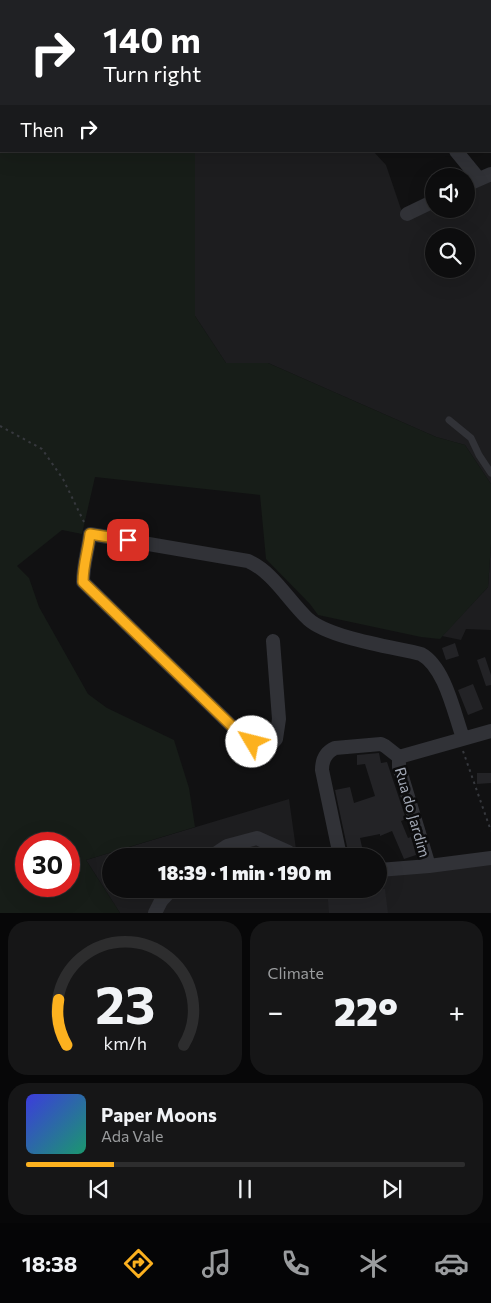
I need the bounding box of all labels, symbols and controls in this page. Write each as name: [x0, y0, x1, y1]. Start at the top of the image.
text: 140 m: [103, 17, 201, 60]
icon: right: [20, 20, 85, 85]
text: Turn right: [103, 60, 201, 87]
icon: right: [74, 115, 102, 143]
text: Then: [20, 118, 64, 141]
map controls: [425, 168, 475, 278]
button: sound: [425, 168, 475, 218]
button: search: [425, 228, 475, 278]
pin: [107, 519, 149, 561]
icon: arrive: [114, 526, 142, 554]
position arrow: [225, 715, 277, 767]
street label: Rua do Jardim: [392, 765, 434, 859]
speed limit sign: 30: [15, 832, 80, 897]
text: 18:39 · 1 min · 190 m: [158, 861, 331, 884]
text: Climate: [268, 963, 324, 982]
text: 23: [95, 971, 155, 1035]
text: 22°: [334, 987, 398, 1034]
text: −: [268, 994, 283, 1028]
text: +: [449, 994, 465, 1028]
text: km/h: [103, 1032, 146, 1054]
text: Paper Moons: [101, 1103, 217, 1126]
text: Ada Vale: [101, 1126, 163, 1145]
icon: previous: [85, 1175, 113, 1203]
icon: pause: [231, 1175, 259, 1203]
icon: next: [378, 1175, 406, 1203]
icon: directions: [121, 1246, 156, 1281]
icon: music: [199, 1246, 234, 1281]
icon: phone: [278, 1246, 313, 1281]
icon: climate: [356, 1246, 391, 1281]
icon: car: [434, 1246, 469, 1281]
text: 18:38: [22, 1250, 77, 1277]

